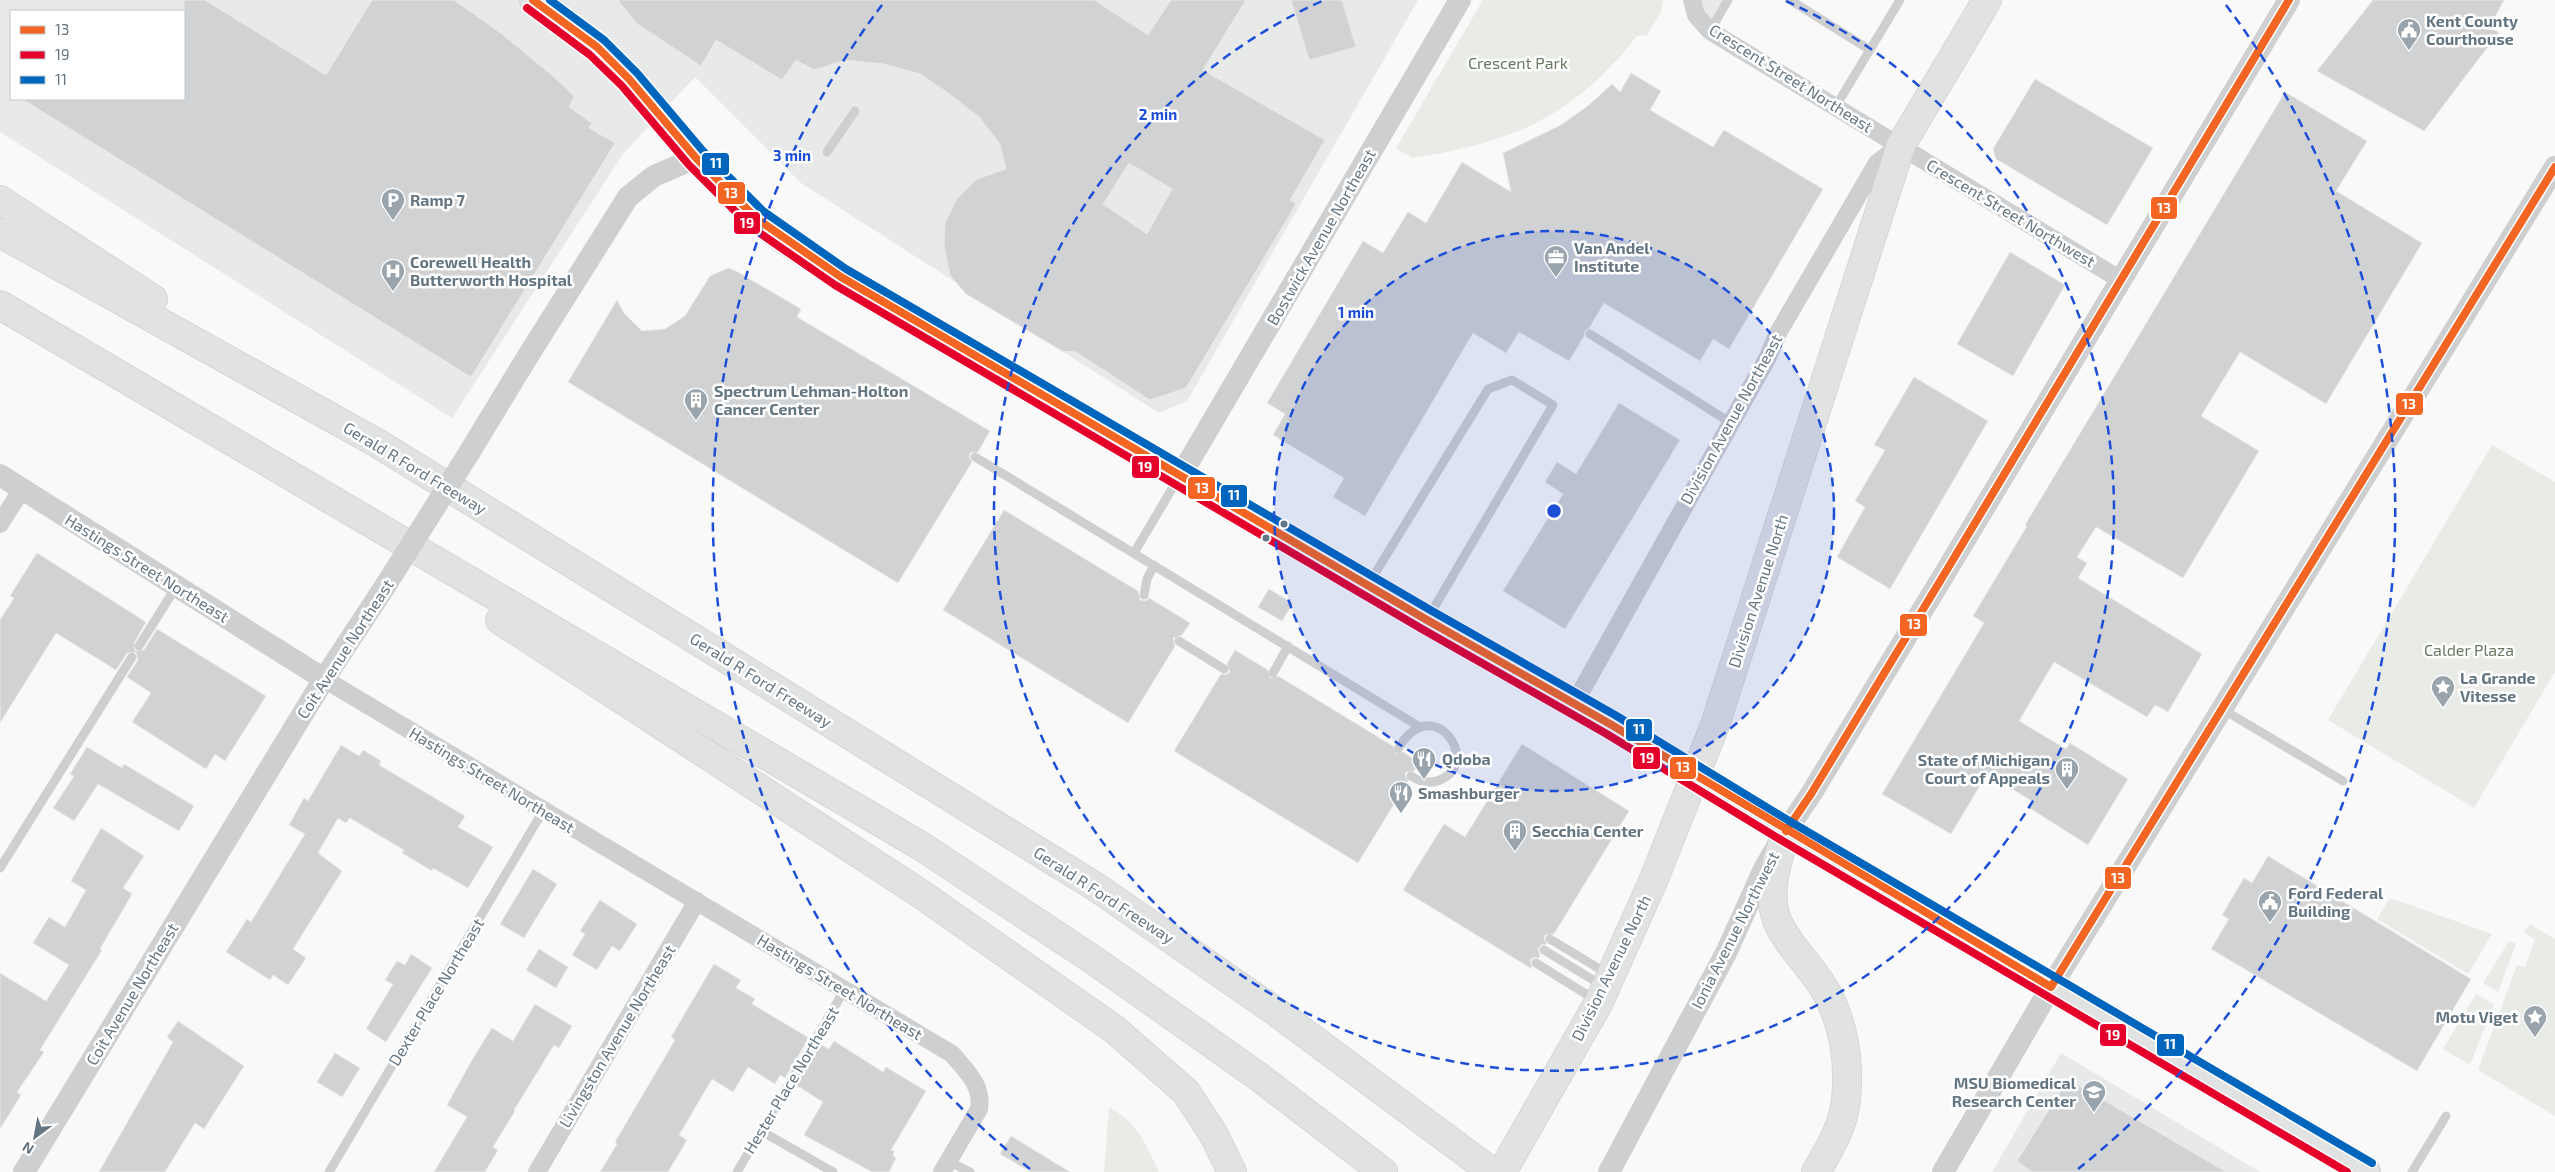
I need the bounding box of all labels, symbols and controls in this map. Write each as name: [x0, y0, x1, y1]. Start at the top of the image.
legend: [10, 10, 185, 100]
place label: Kent County Courthouse: [2426, 11, 2518, 48]
public building icon: Kent County Courthouse: [2396, 17, 2422, 51]
street label: Crescent Street Northeast: [1706, 19, 1876, 136]
text: 13: [55, 20, 69, 38]
text: 19: [55, 45, 70, 63]
park label: Crescent Park: [1468, 53, 1568, 72]
text: 11: [55, 70, 67, 88]
text: 2 min: [1139, 105, 1177, 123]
street label: Bostwick Avenue Northeast: [1262, 145, 1379, 328]
text: 3 min: [773, 146, 811, 164]
line badge: 11: [701, 152, 730, 176]
text: 11: [710, 154, 722, 171]
street label: Crescent Street Northwest: [1923, 155, 2099, 271]
line badge: 13: [717, 181, 746, 205]
text: 13: [724, 184, 738, 201]
parking icon: Ramp 7: [380, 187, 406, 221]
place label: Ramp 7: [410, 190, 466, 209]
line badge: 13: [2150, 196, 2178, 220]
text: 13: [2157, 199, 2171, 216]
line badge: 19: [733, 211, 761, 235]
text: 19: [740, 214, 754, 231]
place label: Van Andel Institute: [1574, 238, 1650, 275]
office icon: Van Andel Institute: [1543, 244, 1569, 278]
place label: Corewell Health Butterworth Hospital: [410, 252, 573, 289]
hospital icon: Corewell Health Butterworth Hospital: [380, 258, 406, 292]
text: 1 min: [1338, 303, 1374, 321]
street label: Division Avenue Northeast: [1676, 330, 1785, 507]
place label: Spectrum Lehman-Holton Cancer Center: [714, 381, 908, 418]
building icon: Spectrum Lehman-Holton Cancer Center: [683, 387, 709, 421]
line badge: 13: [2395, 392, 2424, 416]
text: 13: [2402, 395, 2416, 412]
street label: Gerald R Ford Freeway: [340, 417, 491, 518]
line badge: 19: [1131, 455, 1160, 479]
text: 19: [1138, 458, 1152, 475]
line badge: 13: [1187, 476, 1216, 500]
text: 13: [1195, 479, 1209, 496]
line badge: 11: [1220, 484, 1248, 508]
text: 11: [1228, 486, 1240, 503]
centre of rings: [1545, 502, 1563, 520]
street label: Hastings Street Northeast: [62, 509, 233, 626]
street label: Division Avenue North: [1724, 512, 1791, 670]
unlabelled marker: [1279, 519, 1289, 529]
unlabelled marker: [1261, 533, 1271, 543]
street label: Coit Avenue Northeast: [292, 575, 397, 722]
line badge: 13: [1899, 613, 1928, 637]
text: 13: [1907, 615, 1921, 632]
street label: Gerald R Ford Freeway: [687, 628, 836, 731]
park label: Calder Plaza: [2424, 640, 2514, 659]
place label: La Grande Vitesse: [2460, 668, 2536, 705]
place icon: La Grande Vitesse: [2430, 674, 2456, 708]
line badge: 11: [1625, 718, 1653, 742]
text: 11: [1633, 720, 1645, 737]
street label: Hastings Street Northeast: [406, 723, 578, 836]
restaurant icon: Qdoba: [1411, 746, 1437, 780]
line badge: 19: [1632, 746, 1661, 770]
place label: Qdoba: [1442, 749, 1491, 769]
text: 19: [1640, 749, 1654, 766]
place label: State of Michigan Court of Appeals: [1918, 750, 2050, 787]
line badge: 13: [1669, 756, 1697, 780]
building icon: State of Michigan Court of Appeals: [2054, 756, 2080, 790]
text: 13: [1676, 758, 1690, 775]
restaurant icon: Smashburger: [1388, 780, 1414, 814]
place label: Smashburger: [1418, 783, 1520, 802]
building icon: Secchia Center: [1502, 818, 1528, 852]
place label: Secchia Center: [1532, 821, 1644, 840]
street label: Gerald R Ford Freeway: [1031, 842, 1178, 947]
street label: Ionia Avenue Northwest: [1687, 848, 1782, 1012]
line badge: 13: [2104, 866, 2132, 890]
text: 13: [2111, 869, 2125, 886]
place label: Ford Federal Building: [2288, 883, 2384, 920]
public building icon: Ford Federal Building: [2257, 889, 2283, 923]
street label: Division Avenue North: [1567, 892, 1654, 1044]
street label: Dexter Place Northeast: [384, 915, 487, 1069]
street label: Coit Avenue Northeast: [82, 919, 182, 1068]
street label: Hastings Street Northeast: [754, 930, 926, 1043]
street label: Livingston Avenue Northeast: [554, 941, 679, 1130]
street label: Hester Place Northeast: [739, 1003, 842, 1157]
place icon: Motu Viget: [2522, 1004, 2548, 1038]
place label: Motu Viget: [2435, 1007, 2518, 1026]
line badge: 19: [2099, 1023, 2127, 1047]
text: 19: [2106, 1026, 2120, 1043]
line badge: 11: [2156, 1033, 2185, 1057]
text: 11: [2164, 1035, 2176, 1052]
place label: MSU Biomedical Research Center: [1952, 1073, 2077, 1110]
school or university icon: MSU Biomedical Research Center: [2081, 1079, 2107, 1113]
north arrow: [10, 1112, 60, 1162]
text: N: [19, 1139, 37, 1158]

